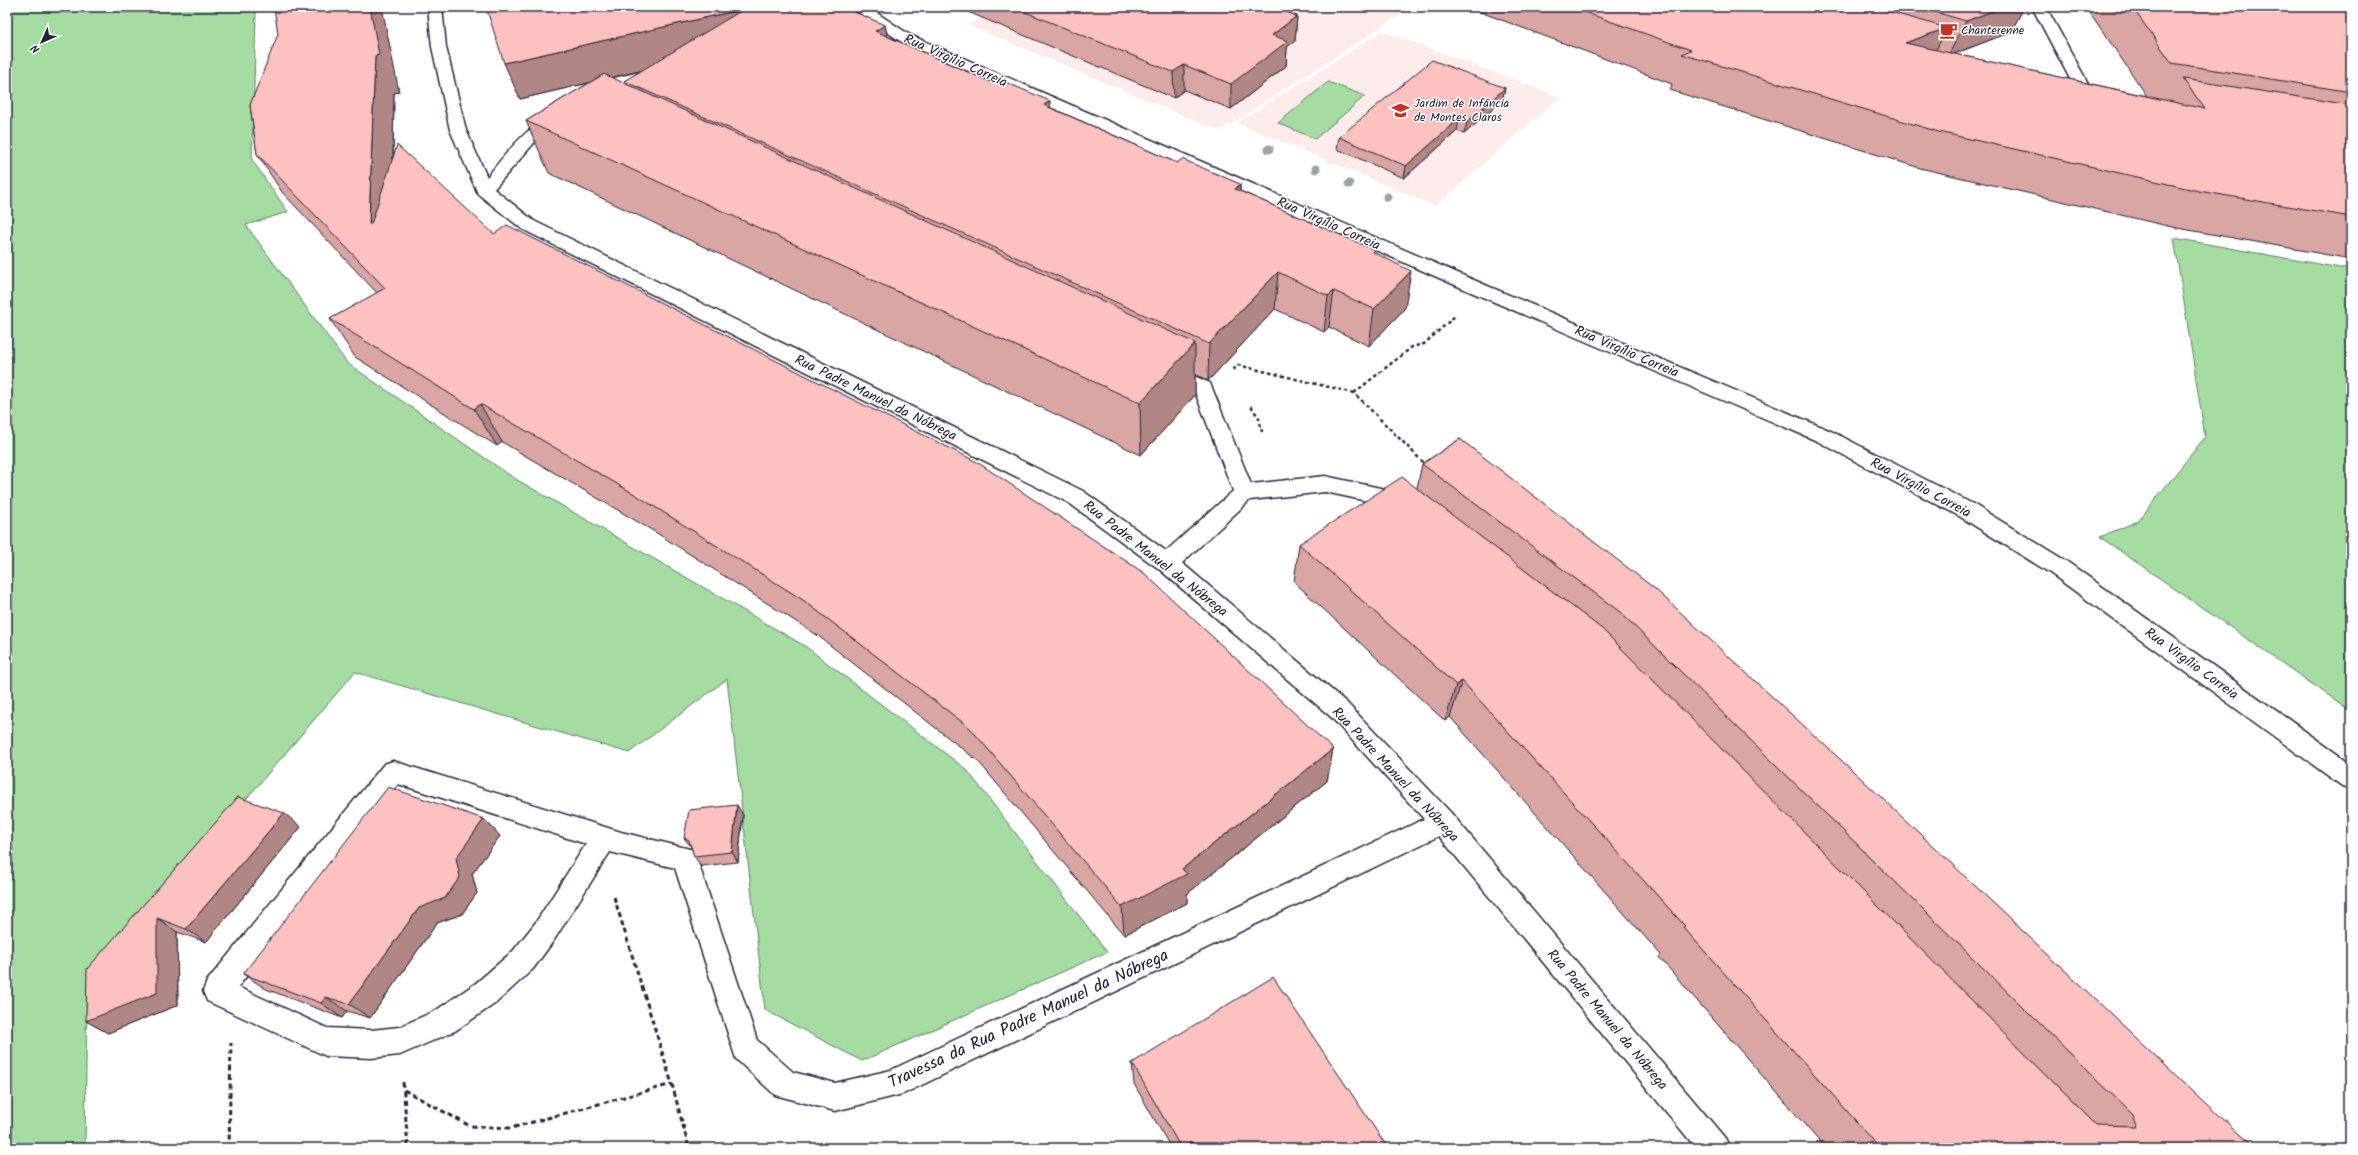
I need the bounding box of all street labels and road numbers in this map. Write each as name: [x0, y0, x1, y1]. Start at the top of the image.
street label: Rua Virgílio Correia: [900, 28, 1011, 94]
street label: Rua Virgílio Correia: [1273, 191, 1384, 257]
street label: Rua Virgílio Correia: [1571, 320, 1682, 384]
street label: Rua Padre Manuel da Nóbrega: [791, 349, 961, 447]
street label: Rua Virgílio Correia: [1866, 452, 1975, 524]
street label: Rua Padre Manuel da Nóbrega: [1078, 495, 1232, 622]
street label: Rua Virgílio Correia: [2140, 622, 2243, 705]
street label: Rua Padre Manuel da Nóbrega: [1326, 702, 1464, 847]
street label: Travessa da Rua Padre Manuel da Nóbrega: [884, 942, 1173, 1096]
street label: Rua Padre Manuel da Nóbrega: [1541, 944, 1673, 1095]

